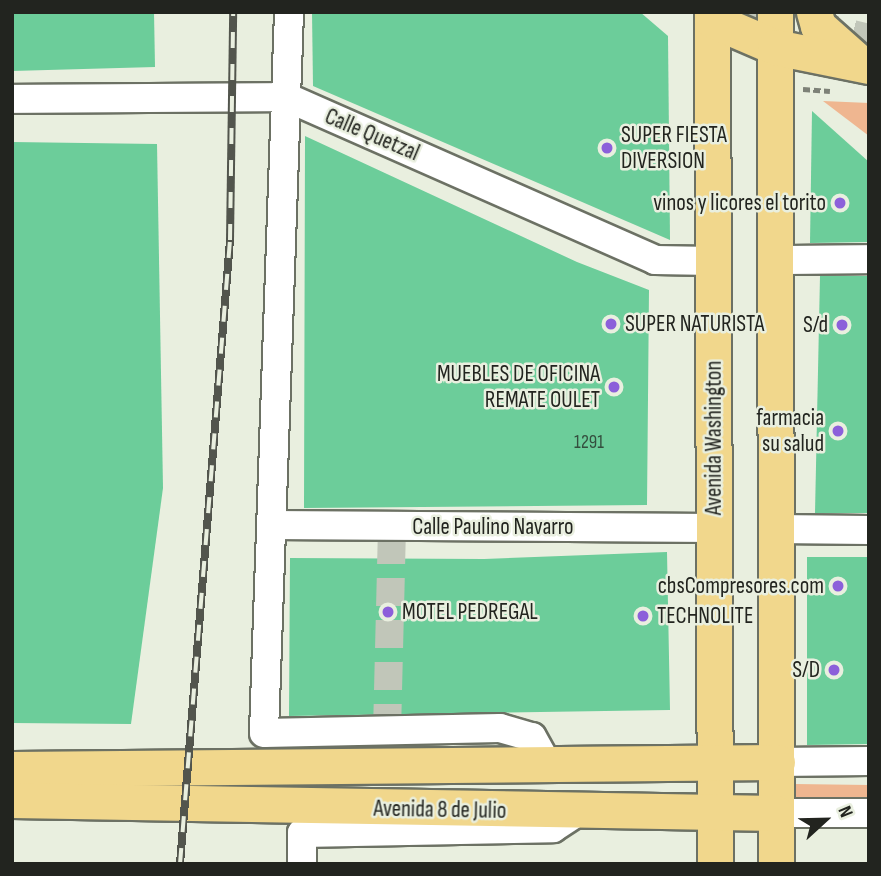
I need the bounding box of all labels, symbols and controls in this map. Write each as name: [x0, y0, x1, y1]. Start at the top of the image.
street label: Calle Quetzal: [321, 103, 423, 167]
place label: SUPER FIESTA DIVERSION: [621, 121, 727, 175]
marker: SUPER FIESTA DIVERSION: [599, 140, 615, 156]
place label: vinos y licores el torito: [653, 189, 826, 217]
marker: vinos y licores el torito: [832, 195, 848, 211]
place label: SUPER NATURISTA: [625, 310, 764, 338]
place label: S/d: [803, 311, 828, 339]
marker: SUPER NATURISTA: [603, 316, 619, 332]
marker: S/d: [834, 317, 850, 333]
place label: MUEBLES DE OFICINA REMATE OULET: [437, 360, 600, 414]
street label: Avenida Washington: [700, 361, 728, 515]
marker: MUEBLES DE OFICINA REMATE OULET: [606, 379, 622, 395]
place label: farmacia su salud: [756, 404, 824, 458]
marker: farmacia su salud: [830, 423, 846, 439]
house number: 1291: [574, 432, 604, 454]
street label: Calle Paulino Navarro: [412, 513, 574, 541]
place label: cbsCompresores.com: [658, 572, 824, 600]
marker: cbsCompresores.com: [830, 578, 846, 594]
place label: MOTEL PEDREGAL: [402, 598, 538, 626]
place label: TECHNOLITE: [657, 602, 753, 630]
marker: MOTEL PEDREGAL: [380, 604, 396, 620]
marker: TECHNOLITE: [635, 608, 651, 624]
place label: S/D: [792, 656, 820, 684]
marker: S/D: [826, 662, 842, 678]
north arrow: [790, 785, 860, 855]
street label: Avenida 8 de Julio: [373, 795, 507, 825]
text: N: [832, 803, 857, 821]

